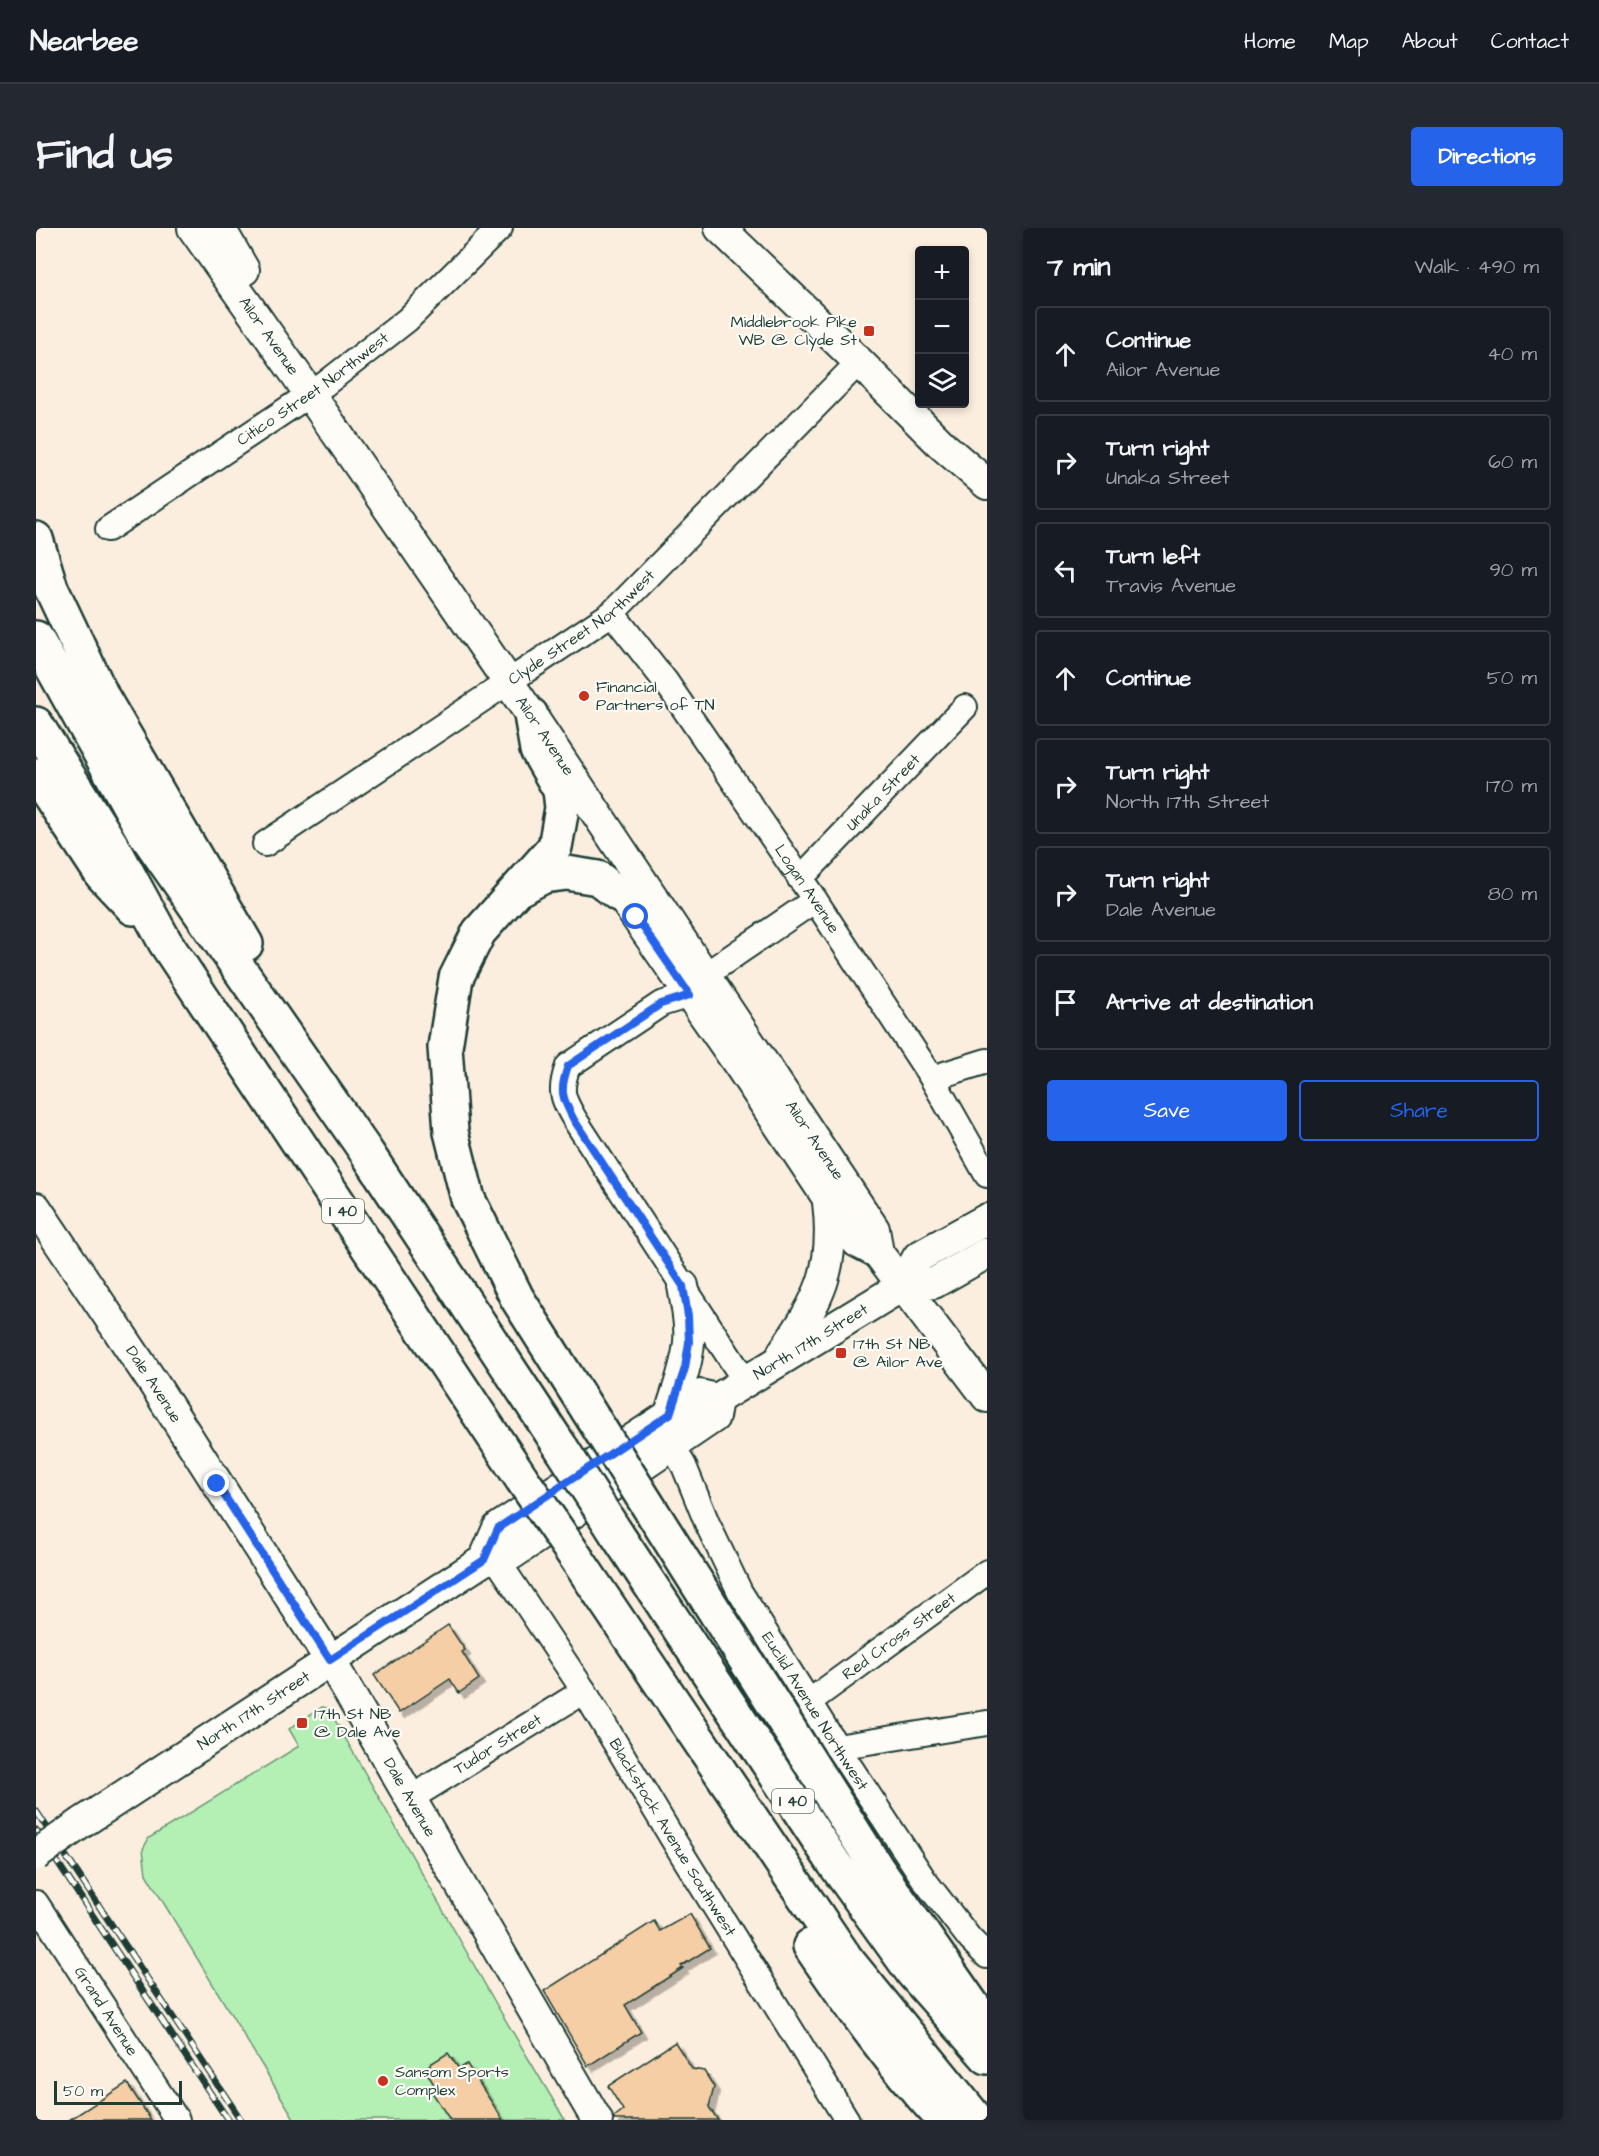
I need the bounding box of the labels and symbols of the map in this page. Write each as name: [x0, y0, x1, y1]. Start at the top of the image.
street label: Ailor Avenue: [234, 292, 305, 380]
place label: Middlebrook Pike WB @ Clyde St: [731, 311, 858, 352]
marker: Middlebrook Pike WB @ Clyde St: [862, 324, 876, 338]
street label: Citico Street Northwest: [232, 327, 394, 451]
street label: Clyde Street Northwest: [504, 564, 660, 690]
place label: Financial Partners of TN: [596, 676, 714, 716]
marker: Financial Partners of TN: [577, 689, 591, 703]
street label: Ailor Avenue: [510, 692, 580, 780]
street label: Unaka Street: [841, 749, 926, 836]
street label: Logan Avenue: [769, 840, 845, 938]
route start: [622, 903, 648, 929]
street label: Ailor Avenue: [780, 1096, 849, 1185]
road number: I 40: [322, 1199, 364, 1223]
street label: North 17th Street: [749, 1298, 873, 1385]
place label: 17th St NB @ Ailor Ave: [853, 1333, 943, 1373]
street label: Dale Avenue: [120, 1341, 187, 1427]
marker: 17th St NB @ Ailor Ave: [834, 1346, 848, 1360]
route end: [203, 1470, 229, 1496]
street label: Red Cross Street: [838, 1587, 961, 1685]
street label: Euclid Avenue Northwest: [757, 1627, 874, 1795]
street label: North 17th Street: [193, 1665, 315, 1755]
place label: 17th St NB @ Dale Ave: [314, 1703, 401, 1743]
street label: Tudor Street: [449, 1708, 546, 1780]
marker: 17th St NB @ Dale Ave: [295, 1716, 309, 1730]
street label: Blackstock Avenue Southwest: [604, 1734, 742, 1941]
street label: Dale Avenue: [378, 1754, 441, 1841]
road number: I 40: [772, 1789, 814, 1813]
street label: Grand Avenue: [69, 1962, 144, 2060]
place label: Sansom Sports Complex: [395, 2061, 509, 2101]
marker: Sansom Sports Complex: [376, 2074, 390, 2088]
scale bar: [54, 2078, 182, 2106]

